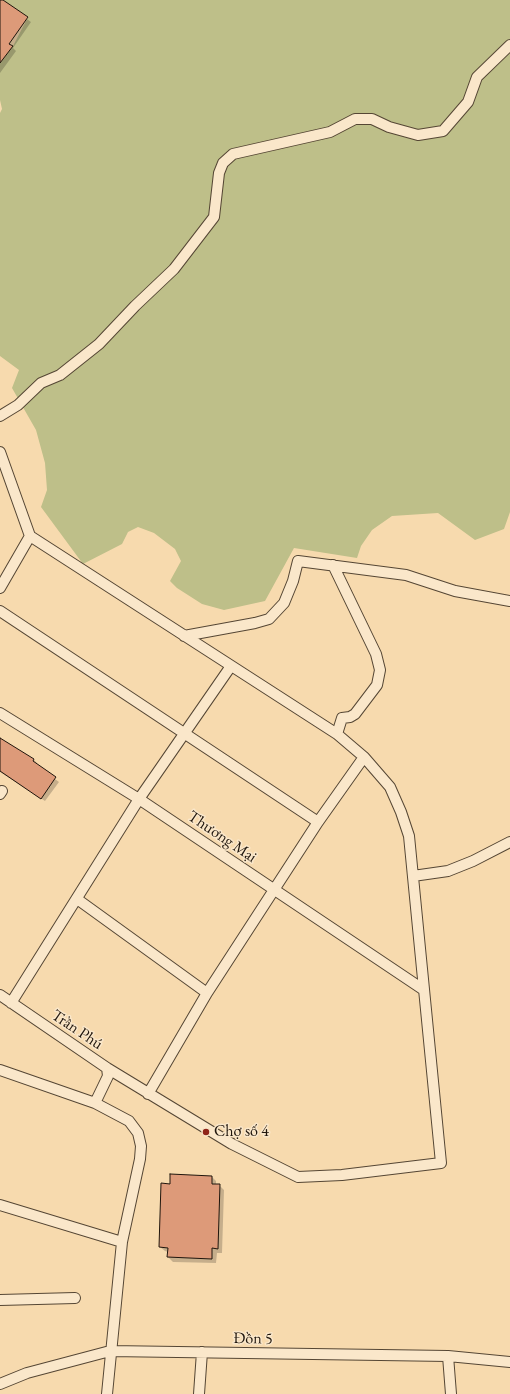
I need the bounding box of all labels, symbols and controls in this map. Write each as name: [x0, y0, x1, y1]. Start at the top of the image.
street label: Thương Mại: [184, 807, 260, 867]
street label: Trần Phú: [48, 1006, 106, 1054]
place label: Chợ số 4: [214, 1122, 269, 1142]
marker: Chợ số 4: [201, 1127, 211, 1137]
street label: Đồn 5: [233, 1329, 273, 1349]

